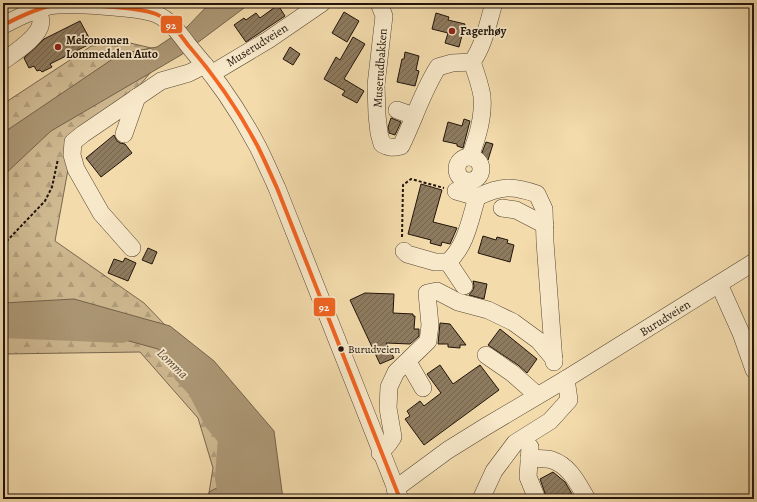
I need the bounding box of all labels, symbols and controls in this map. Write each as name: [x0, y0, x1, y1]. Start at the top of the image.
line badge: 92: [160, 15, 183, 34]
text: 92: [166, 18, 177, 33]
street label: Muserudveien: [223, 19, 291, 70]
place label: Fagerhøy: [460, 23, 507, 39]
marker: Fagerhøy: [447, 26, 457, 36]
street label: Muserudbakken: [369, 27, 391, 108]
place label: Mekonomen Lommedalen Auto: [66, 32, 158, 62]
marker: Mekonomen Lommedalen Auto: [53, 42, 63, 52]
street label: Burudveien: [637, 296, 694, 340]
line badge: 92: [313, 297, 336, 317]
text: 92: [319, 300, 330, 315]
place label: Burudveien: [348, 342, 400, 357]
water label: Lomma: [154, 344, 192, 382]
marker: Burudveien: [336, 344, 346, 354]

